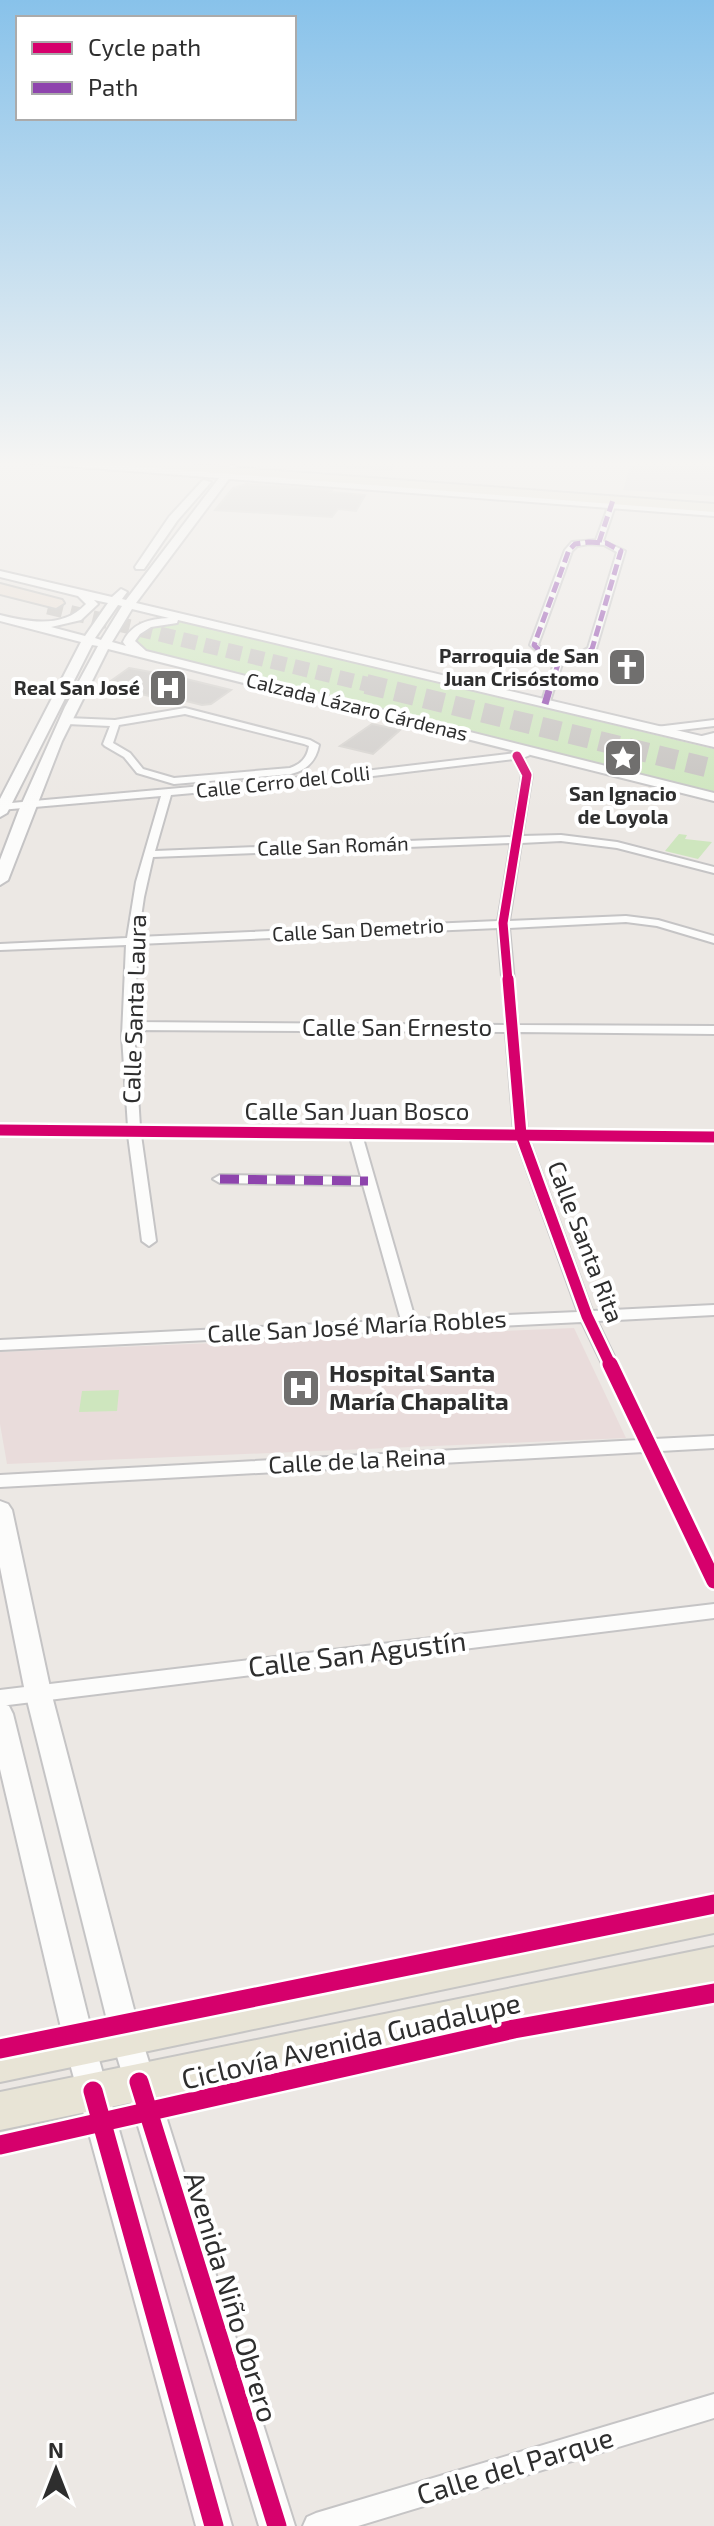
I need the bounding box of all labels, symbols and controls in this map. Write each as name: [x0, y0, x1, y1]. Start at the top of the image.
legend: [16, 16, 296, 120]
text: Cycle path: [88, 32, 201, 61]
text: Path: [88, 72, 138, 101]
place label: Parroquia de San Juan Crisóstomo: [439, 643, 599, 690]
church icon: Parroquia de San Juan Crisóstomo: [606, 646, 648, 688]
hospital icon: Real San José: [147, 667, 189, 709]
street label: Calzada Lázaro Cárdenas: [244, 667, 471, 745]
place label: Real San José: [14, 675, 140, 699]
place icon: San Ignacio de Loyola: [602, 737, 644, 779]
street label: Calle Cerro del Colli: [195, 760, 371, 802]
place label: San Ignacio de Loyola: [569, 781, 677, 829]
street label: Calle San Román: [257, 830, 409, 860]
street label: Calle San Demetrio: [271, 913, 444, 945]
street label: Calle Santa Laura: [116, 914, 151, 1104]
street label: Calle San Ernesto: [302, 1012, 492, 1041]
street label: Calle San Juan Bosco: [245, 1096, 470, 1125]
street label: Calle Santa Rita: [542, 1157, 631, 1326]
street label: Calle San José María Robles: [207, 1303, 507, 1348]
place label: Hospital Santa María Chapalita: [329, 1358, 509, 1415]
hospital icon: Hospital Santa María Chapalita: [280, 1367, 322, 1409]
street label: Calle de la Reina: [267, 1440, 446, 1479]
street label: Calle San Agustín: [246, 1623, 468, 1683]
street label: Ciclovía Avenida Guadalupe: [178, 1984, 524, 2096]
street label: Avenida Niño Obrero: [178, 2167, 286, 2426]
street label: Calle del Parque: [412, 2419, 617, 2511]
north arrow: [16, 2430, 96, 2510]
text: N: [48, 2436, 64, 2462]

